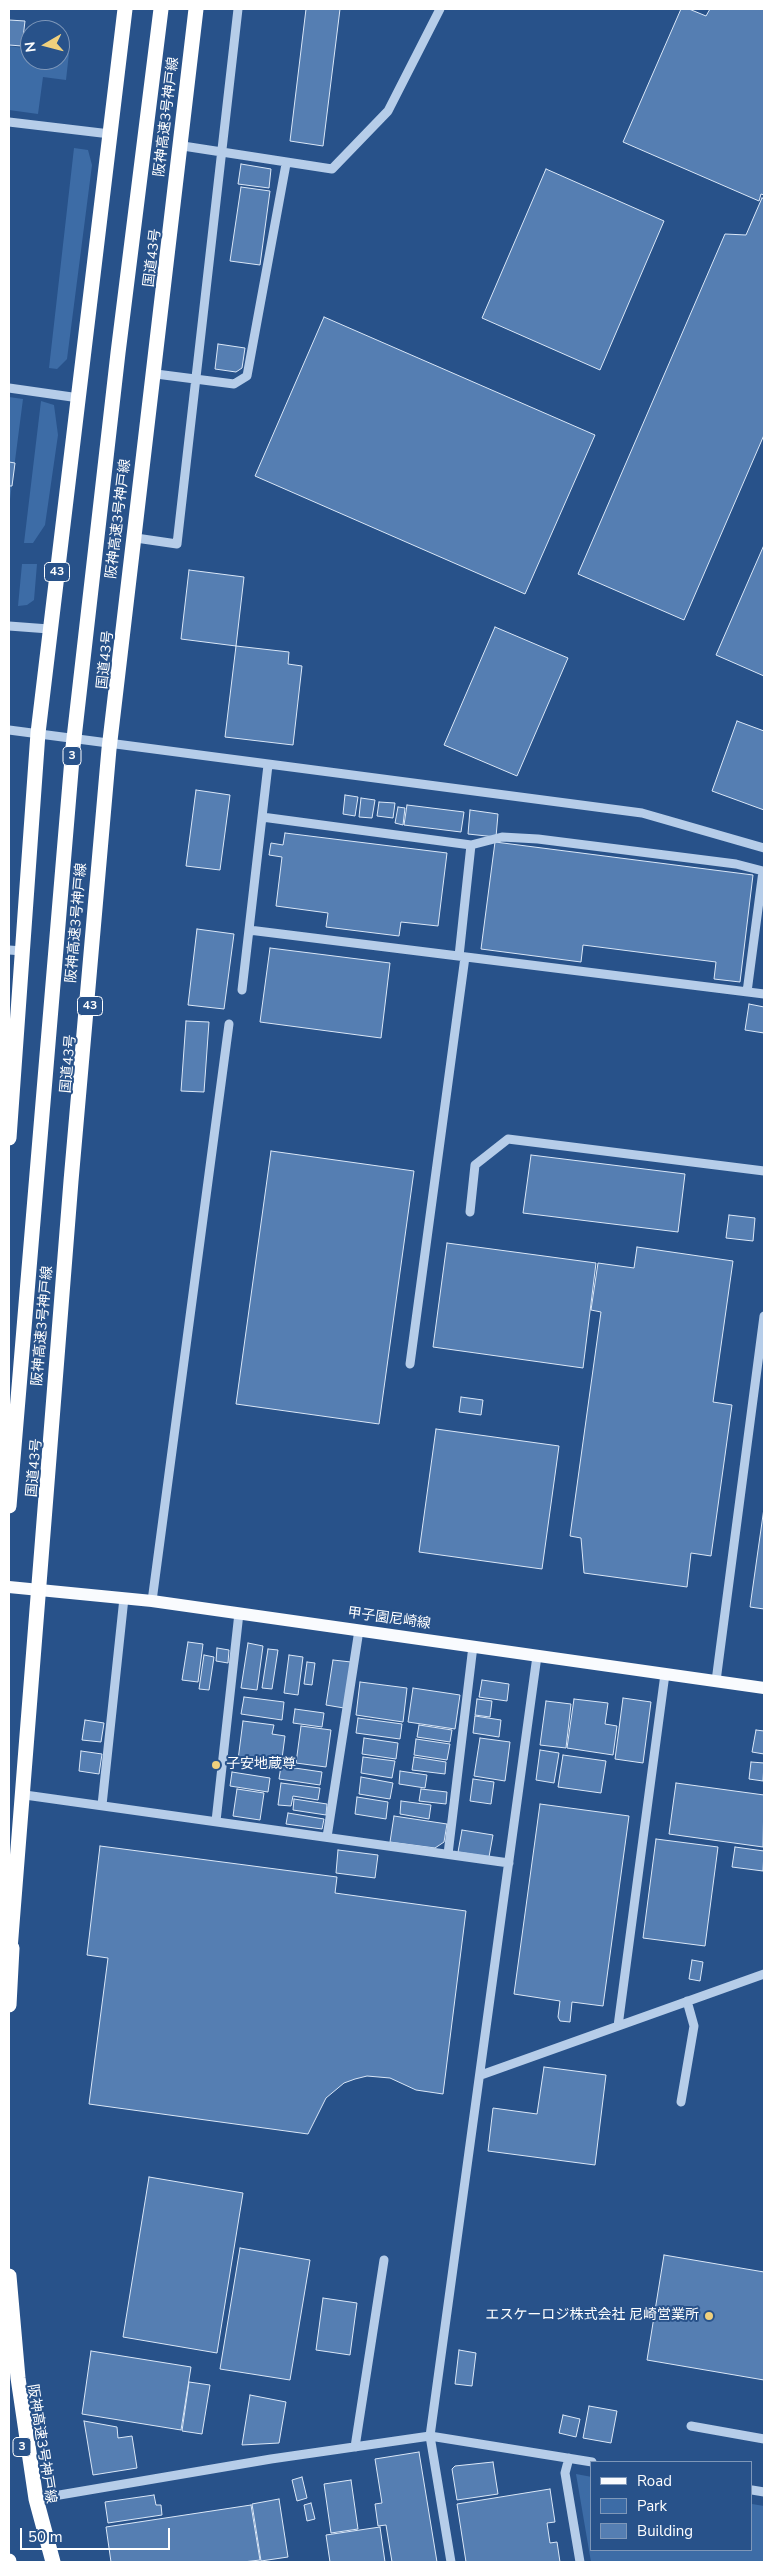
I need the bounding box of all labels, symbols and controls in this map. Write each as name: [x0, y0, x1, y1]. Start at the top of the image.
north arrow: [20, 20, 70, 70]
text: N: [21, 41, 41, 54]
street label: 阪神高速3号神戸線: [151, 56, 183, 178]
street label: 国道43号: [141, 228, 165, 288]
street label: 阪神高速3号神戸線: [103, 458, 135, 580]
road number: 43: [44, 562, 70, 582]
street label: 国道43号: [95, 630, 117, 690]
road number: 3: [63, 746, 81, 766]
street label: 阪神高速3号神戸線: [63, 862, 91, 984]
road number: 43: [78, 996, 102, 1016]
street label: 国道43号: [58, 1034, 80, 1094]
street label: 阪神高速3号神戸線: [29, 1265, 57, 1387]
street label: 国道43号: [24, 1438, 46, 1498]
street label: 甲子園尼崎線: [346, 1605, 432, 1633]
place label: 子安地蔵尊: [226, 1757, 296, 1773]
marker: 子安地蔵尊: [210, 1759, 222, 1771]
place label: エスケーロジ株式会社 尼崎営業所: [485, 2308, 699, 2324]
marker: エスケーロジ株式会社 尼崎営業所: [703, 2310, 715, 2322]
street label: 阪神高速3号神戸線: [23, 2383, 59, 2505]
road number: 3: [13, 2438, 31, 2456]
legend: [590, 2461, 753, 2551]
text: Road: [637, 2471, 672, 2491]
text: Park: [637, 2496, 667, 2516]
scale bar: [22, 2518, 172, 2550]
text: Building: [637, 2521, 693, 2541]
text: 50 m: [28, 2527, 63, 2547]

